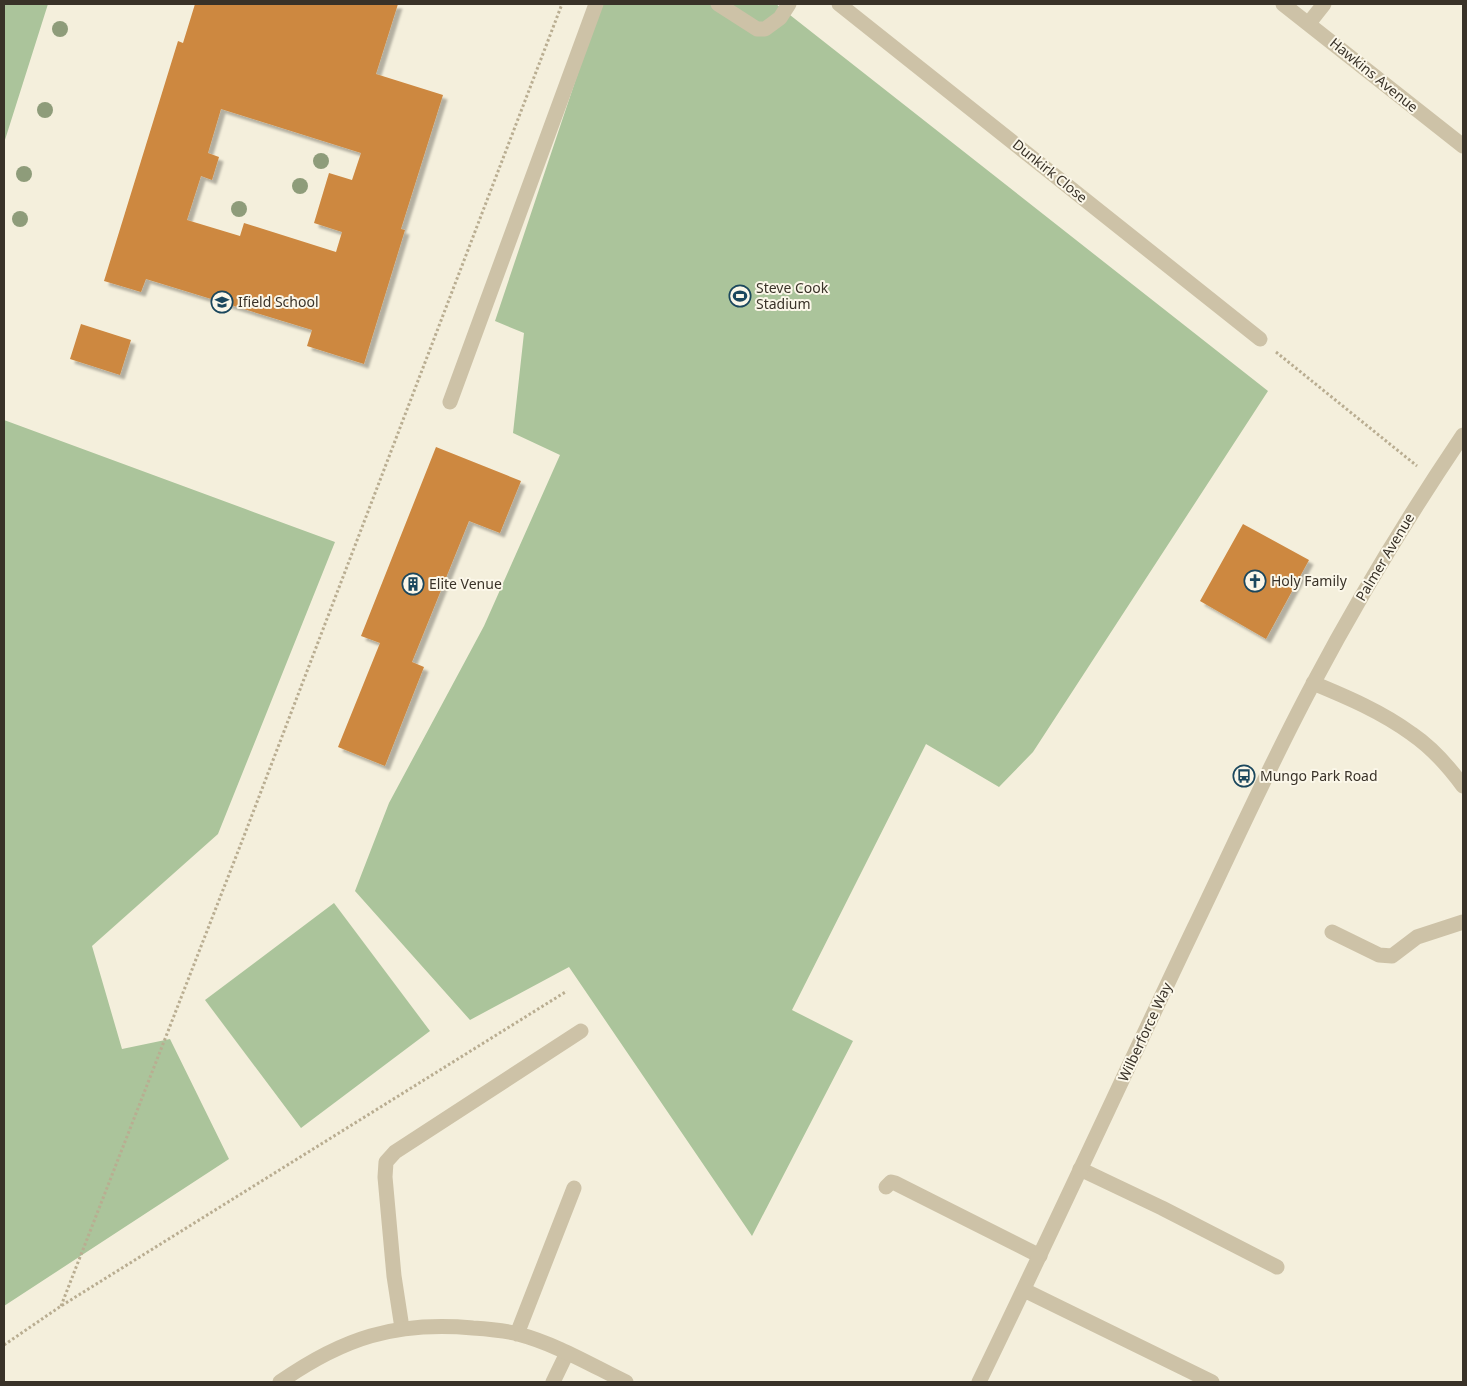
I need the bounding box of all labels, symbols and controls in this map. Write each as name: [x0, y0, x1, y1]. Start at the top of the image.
street label: Hawkins Avenue: [1326, 33, 1423, 116]
street label: Dunkirk Close: [1009, 135, 1092, 207]
place label: Steve Cook Stadium: [756, 278, 829, 313]
sports icon: Steve Cook Stadium: [728, 284, 752, 308]
school or university icon: Ifield School: [210, 290, 234, 314]
place label: Ifield School: [238, 292, 319, 311]
street label: Palmer Avenue: [1351, 509, 1418, 604]
church icon: Holy Family: [1243, 569, 1267, 593]
place label: Holy Family: [1271, 571, 1348, 590]
building icon: Elite Venue: [401, 572, 425, 596]
place label: Elite Venue: [429, 574, 502, 593]
bus stop icon: Mungo Park Road: [1232, 764, 1256, 788]
place label: Mungo Park Road: [1260, 766, 1378, 785]
street label: Wilberforce Way: [1113, 978, 1176, 1084]

